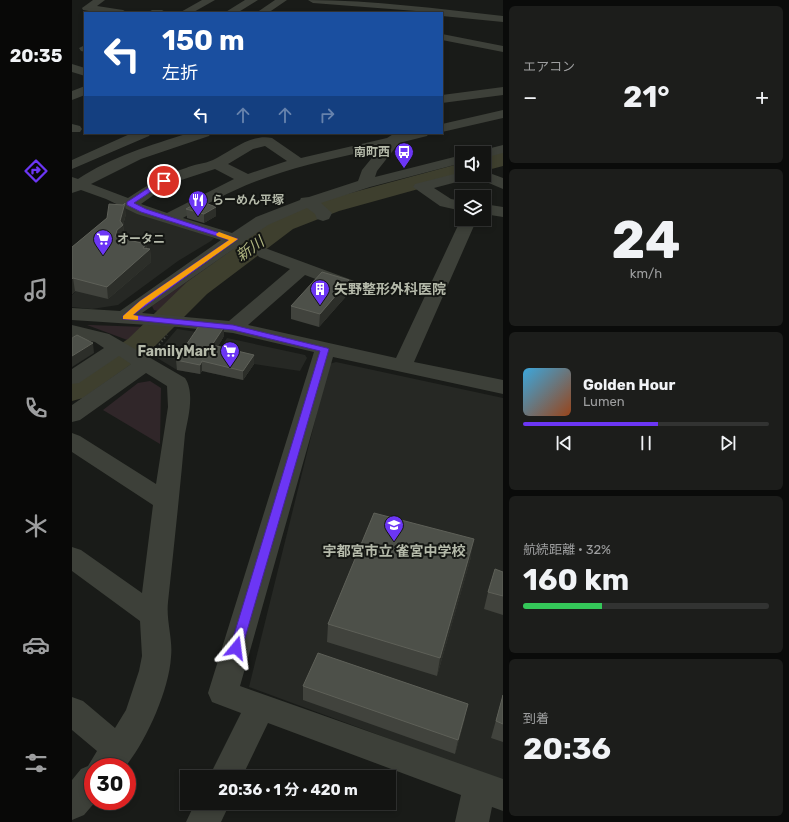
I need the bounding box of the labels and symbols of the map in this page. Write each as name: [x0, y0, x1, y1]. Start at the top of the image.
bus stop icon: 南町西: [393, 141, 415, 169]
place label: 南町西: [354, 145, 390, 159]
pin: [147, 164, 181, 198]
restaurant icon: らーめん平塚: [187, 189, 209, 217]
place label: らーめん平塚: [212, 193, 284, 207]
supermarket icon: オータニ: [92, 228, 114, 256]
place label: オータニ: [117, 232, 165, 246]
water label: 新川: [233, 232, 269, 265]
building icon: 矢野整形外科医院: [309, 278, 331, 306]
place label: 矢野整形外科医院: [334, 281, 446, 298]
supermarket icon: FamilyMart: [219, 340, 241, 368]
place label: FamilyMart: [137, 343, 216, 360]
school or university icon: 宇都宮市立 雀宮中学校: [383, 514, 405, 542]
place label: 宇都宮市立 雀宮中学校: [323, 543, 465, 560]
position arrow: [215, 627, 257, 669]
speed limit sign: 30: [84, 758, 136, 810]

